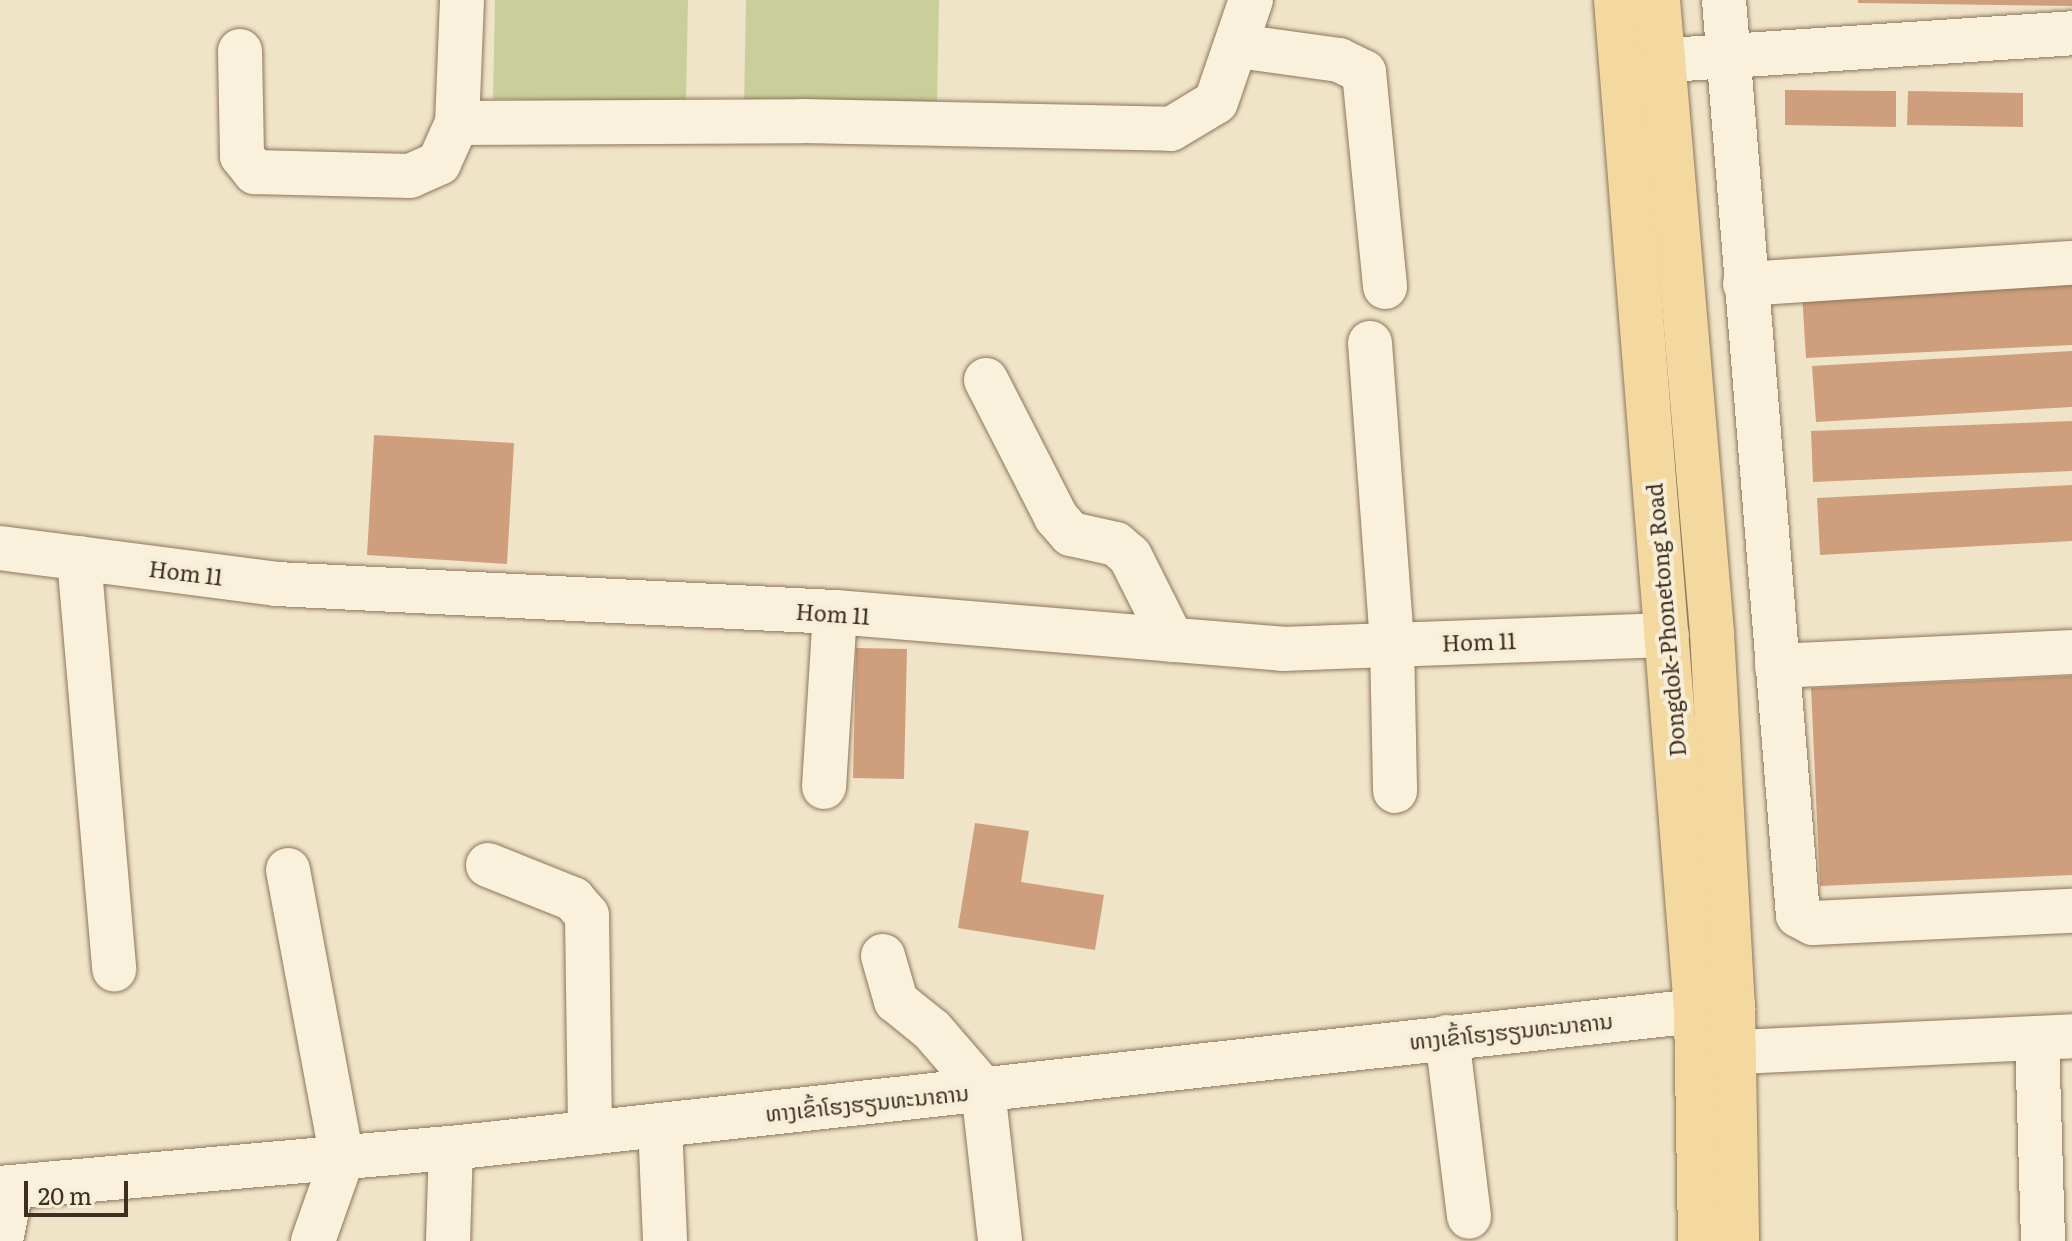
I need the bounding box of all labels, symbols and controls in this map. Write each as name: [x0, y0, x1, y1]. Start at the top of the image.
street label: Dongdok-Phonetong Road: [1640, 482, 1690, 758]
street label: Hom 11: [147, 554, 225, 590]
street label: Hom 11: [795, 597, 871, 629]
street label: Hom 11: [1441, 627, 1517, 655]
street label: ທາງເຂົ້າໂຮງຮຽນທະນາຄານ: [1408, 1006, 1614, 1054]
street label: ທາງເຂົ້າໂຮງຮຽນທະນາຄານ: [764, 1078, 970, 1126]
scale bar: [28, 1165, 132, 1215]
text: 20 m: [38, 1177, 92, 1212]

